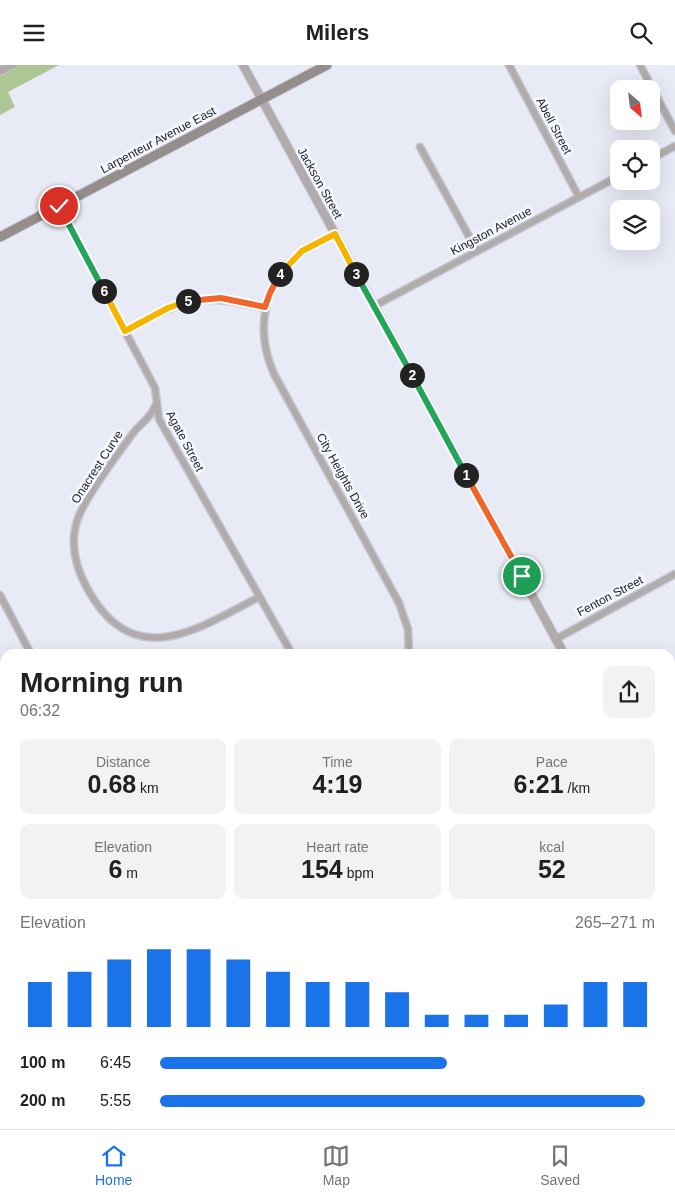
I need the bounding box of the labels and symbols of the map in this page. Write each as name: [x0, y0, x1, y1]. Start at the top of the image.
north arrow: [610, 80, 660, 130]
street label: Abell Street: [533, 95, 575, 157]
street label: Larpenteur Avenue East: [98, 103, 219, 176]
street label: Jackson Street: [295, 145, 346, 222]
pin: [38, 185, 80, 227]
street label: Kingston Avenue: [448, 204, 534, 258]
pin: 4: [268, 261, 292, 287]
pin: 3: [344, 261, 368, 287]
pin: 6: [92, 279, 116, 303]
pin: 5: [176, 289, 200, 313]
pin: 2: [400, 363, 424, 387]
street label: Agate Street: [163, 408, 207, 474]
street label: Onacrest Curve: [68, 428, 126, 506]
street label: City Heights Drive: [314, 431, 373, 522]
pin: 1: [454, 463, 478, 487]
pin: [501, 555, 543, 597]
street label: Fenton Street: [575, 572, 646, 619]

